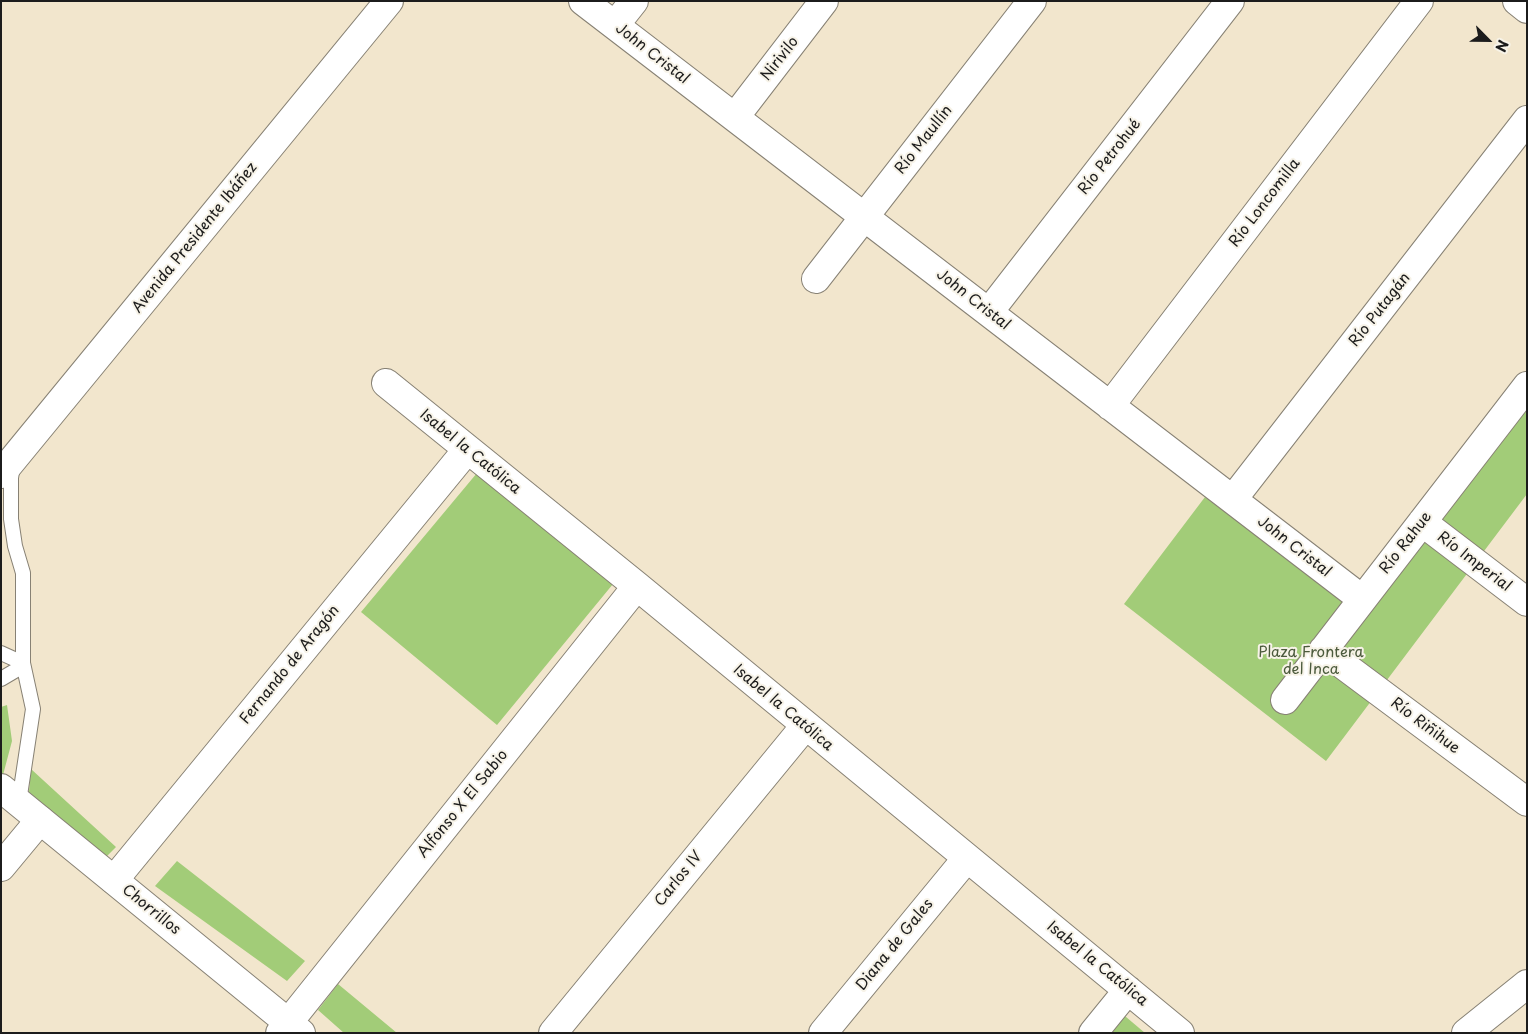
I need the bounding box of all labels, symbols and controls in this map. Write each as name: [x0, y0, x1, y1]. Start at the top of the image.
north arrow: [1463, 15, 1513, 65]
street label: John Cristal: [612, 20, 692, 88]
street label: Nirivilo: [757, 33, 803, 85]
text: N: [1490, 37, 1514, 55]
street label: Río Maullín: [892, 102, 956, 178]
street label: Río Petrohué: [1075, 116, 1145, 198]
street label: Río Loncomilla: [1226, 155, 1304, 251]
street label: Avenida Presidente Ibáñez: [129, 159, 261, 317]
street label: John Cristal: [933, 266, 1013, 334]
street label: Río Putagán: [1346, 269, 1414, 351]
street label: Isabel la Católica: [416, 406, 524, 498]
street label: Río Rahue: [1376, 508, 1436, 578]
street label: John Cristal: [1254, 513, 1334, 581]
street label: Río Imperial: [1433, 528, 1515, 596]
street label: Fernando de Aragón: [237, 602, 343, 728]
park label: Plaza Frontera del Inca: [1258, 644, 1364, 679]
street label: Isabel la Católica: [729, 661, 837, 755]
street label: Río Riñihue: [1387, 694, 1463, 758]
street label: Alfonso X El Sabio: [414, 747, 512, 861]
street label: Carlos IV: [651, 848, 707, 910]
street label: Chorrillos: [118, 881, 184, 939]
street label: Diana de Gales: [853, 896, 937, 994]
street label: Isabel la Católica: [1043, 918, 1151, 1010]

